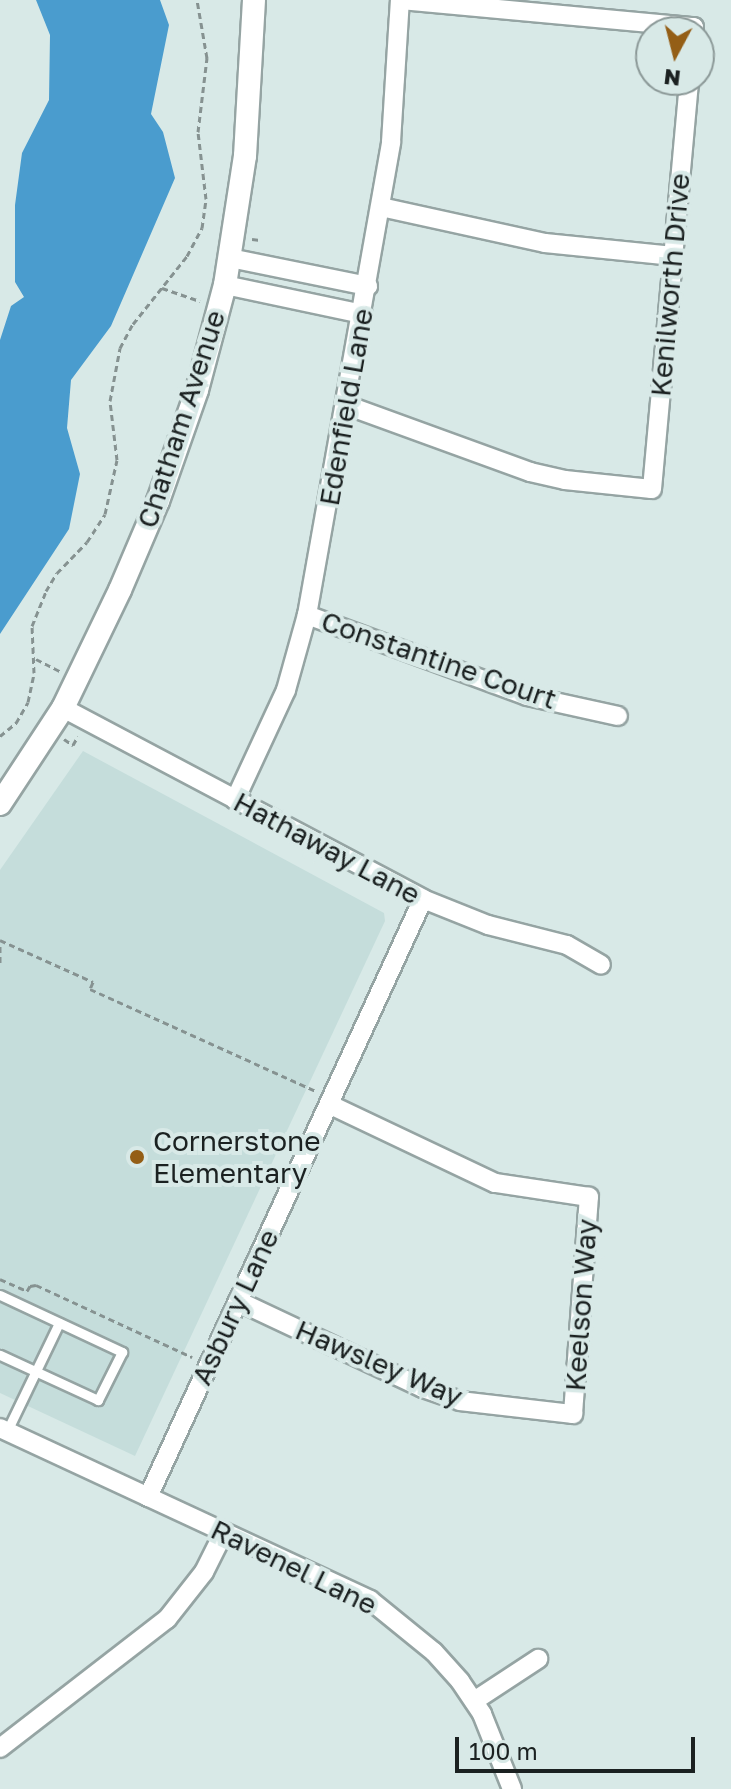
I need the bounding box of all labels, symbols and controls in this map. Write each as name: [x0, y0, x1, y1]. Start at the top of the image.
north arrow: [635, 16, 715, 96]
text: N: [662, 64, 682, 93]
street label: Kenilworth Drive: [644, 172, 696, 398]
street label: Chatham Avenue: [130, 306, 232, 532]
street label: Edenfield Lane: [312, 306, 380, 508]
street label: Constantine Court: [317, 604, 561, 716]
street label: Hathaway Lane: [228, 785, 426, 911]
place label: Cornerstone Elementary: [153, 1124, 320, 1190]
marker: Cornerstone Elementary: [128, 1148, 146, 1166]
street label: Keelson Way: [558, 1218, 604, 1392]
street label: Asbury Lane: [184, 1224, 286, 1390]
street label: Hawsley Way: [290, 1313, 468, 1413]
street label: Ravenel Lane: [206, 1512, 382, 1622]
scale bar: [459, 1721, 699, 1771]
text: 100 m: [469, 1736, 538, 1765]

